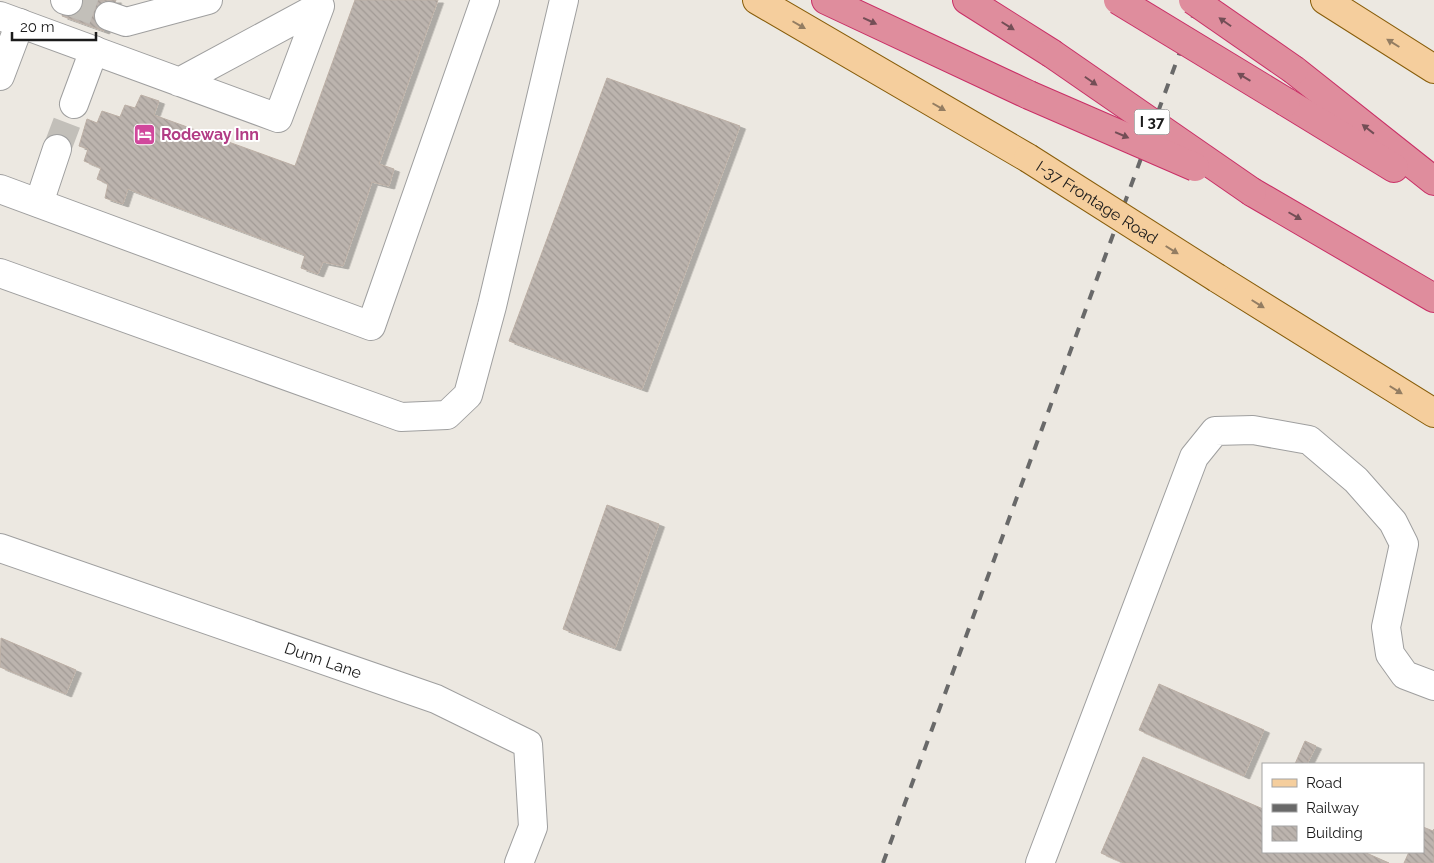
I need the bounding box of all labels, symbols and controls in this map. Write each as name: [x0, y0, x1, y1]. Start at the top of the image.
scale bar: [12, 10, 96, 42]
one-way arrow: [863, 17, 877, 25]
one-way arrow: [1218, 17, 1231, 27]
text: 20 m: [20, 18, 55, 36]
one-way arrow: [793, 20, 806, 29]
one-way arrow: [1002, 21, 1015, 31]
one-way arrow: [1386, 38, 1399, 48]
one-way arrow: [1237, 72, 1250, 81]
one-way arrow: [1084, 76, 1098, 86]
one-way arrow: [933, 102, 946, 111]
road number: I 37: [1134, 110, 1170, 134]
hotel icon: Rodeway Inn: [133, 122, 157, 146]
one-way arrow: [1362, 123, 1375, 134]
place label: Rodeway Inn: [161, 125, 259, 144]
one-way arrow: [1115, 132, 1129, 140]
street label: I-37 Frontage Road: [1033, 156, 1162, 248]
one-way arrow: [1288, 212, 1301, 221]
one-way arrow: [1166, 245, 1179, 255]
one-way arrow: [1252, 299, 1265, 309]
one-way arrow: [1390, 385, 1403, 394]
street label: Dunn Lane: [282, 638, 364, 682]
legend: [1262, 763, 1424, 853]
text: Road: [1306, 774, 1342, 792]
text: Railway: [1306, 799, 1359, 817]
text: Building: [1306, 824, 1363, 842]

